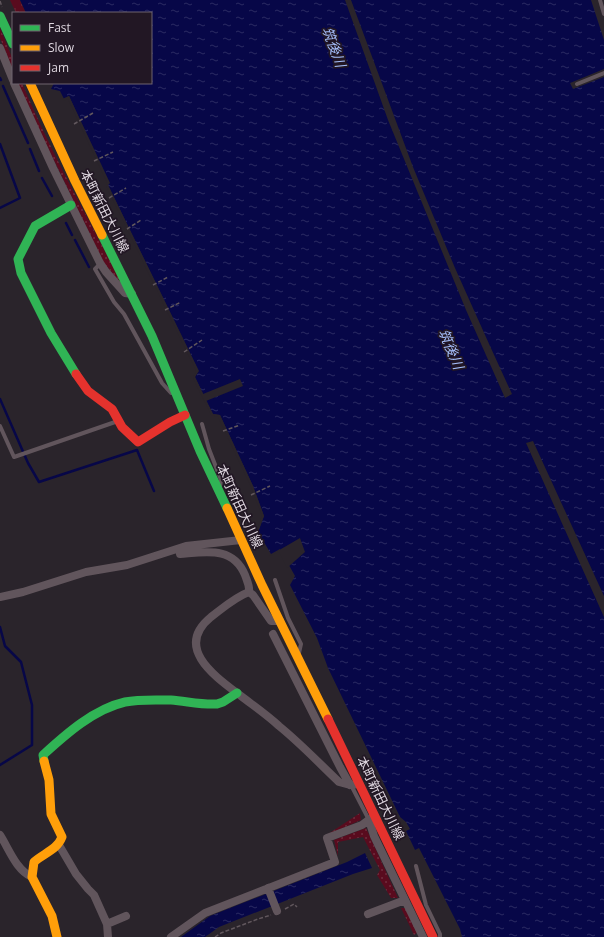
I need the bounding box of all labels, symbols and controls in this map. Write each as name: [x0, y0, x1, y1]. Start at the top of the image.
legend: [12, 12, 152, 84]
text: Fast: [48, 19, 71, 36]
water label: 筑後川: [318, 24, 351, 72]
text: Slow: [48, 39, 75, 56]
text: Jam: [47, 59, 69, 76]
street label: 本町新田大川線: [76, 166, 134, 256]
water label: 筑後川: [435, 326, 469, 374]
street label: 本町新田大川線: [213, 461, 267, 551]
street label: 本町新田大川線: [353, 753, 409, 843]

